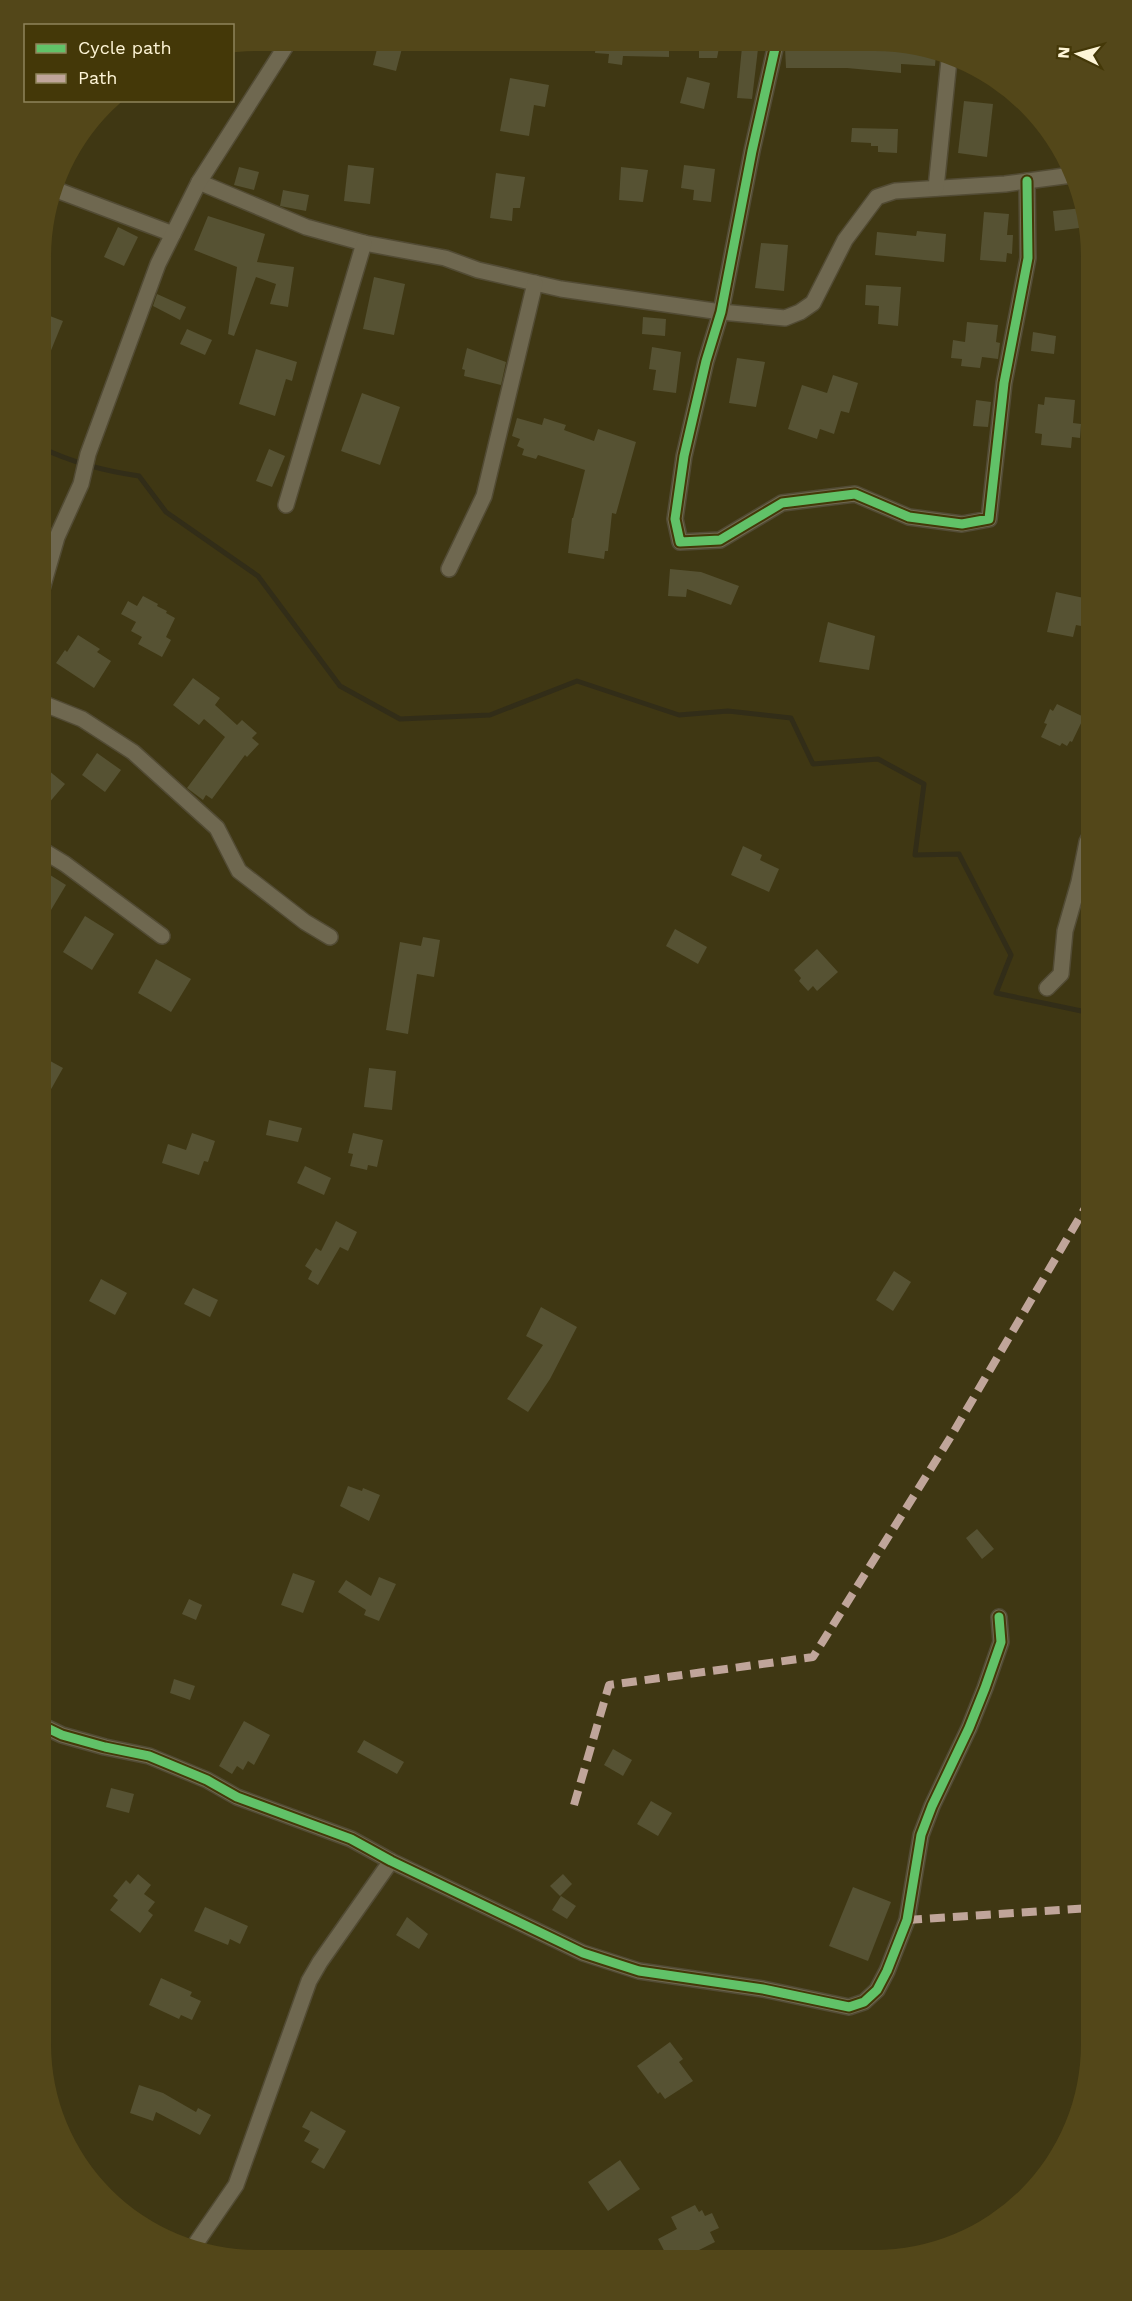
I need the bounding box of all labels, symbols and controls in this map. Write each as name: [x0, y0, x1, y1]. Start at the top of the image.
legend: [24, 24, 234, 102]
north arrow: [1048, 24, 1108, 84]
text: Cycle path: [78, 37, 172, 58]
text: N: [1054, 46, 1074, 59]
text: Path: [78, 67, 118, 88]

